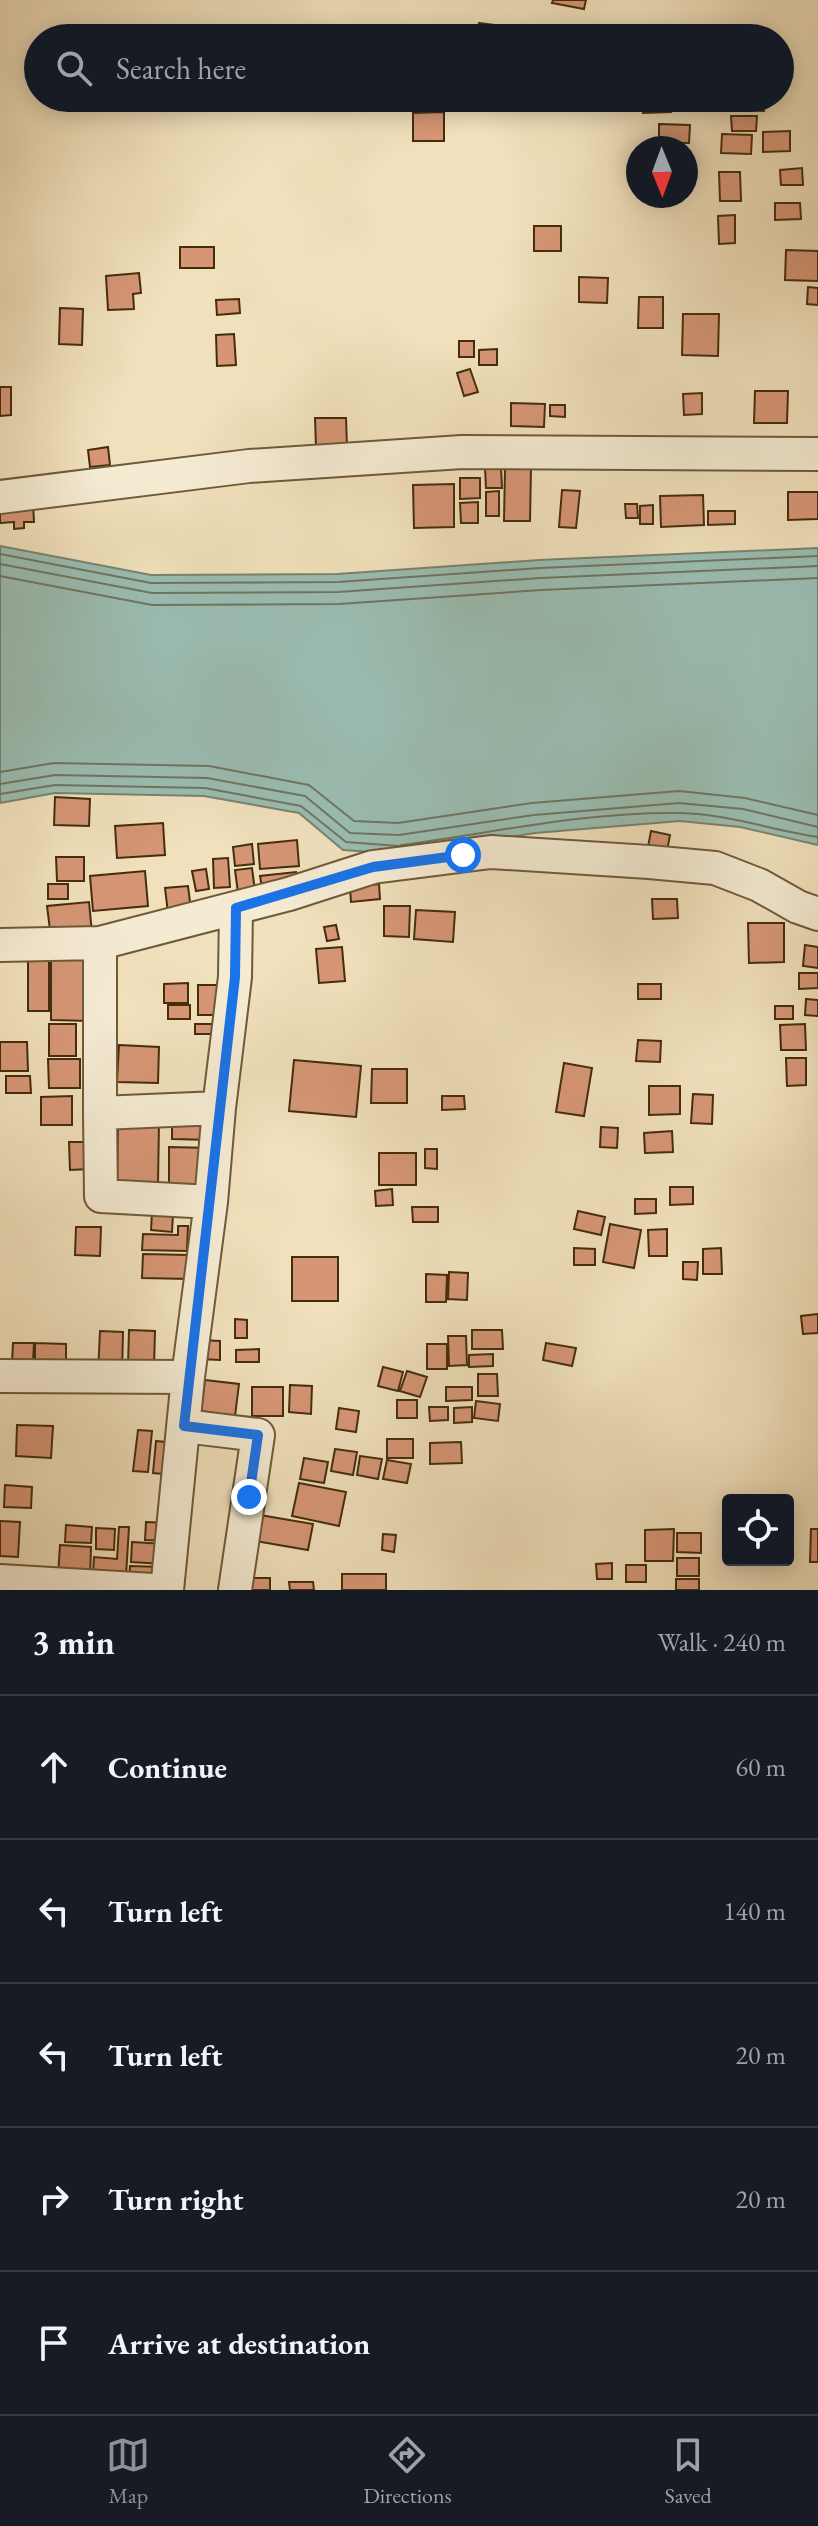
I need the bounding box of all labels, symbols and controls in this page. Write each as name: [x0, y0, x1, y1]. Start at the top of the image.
search box: [24, 24, 794, 112]
icon: search: [52, 46, 96, 90]
text: Search here: [116, 49, 246, 88]
north arrow: [626, 136, 698, 208]
route start: [445, 837, 481, 873]
route end: [231, 1479, 267, 1515]
map controls: [722, 1494, 794, 1566]
button: locate: [722, 1494, 794, 1566]
text: 3 min: [32, 1620, 115, 1664]
text: Walk · 240 m: [658, 1625, 786, 1659]
icon: ahead: [32, 1745, 76, 1789]
text: Continue: [108, 1748, 227, 1787]
text: 60 m: [736, 1750, 786, 1784]
icon: left: [32, 1889, 76, 1933]
text: Turn left: [108, 1892, 222, 1931]
text: 140 m: [723, 1894, 786, 1928]
icon: left: [32, 2033, 76, 2077]
text: Turn left: [108, 2036, 222, 2075]
text: 20 m: [736, 2038, 786, 2072]
icon: right: [32, 2177, 76, 2221]
text: Turn right: [108, 2180, 244, 2219]
text: 20 m: [736, 2182, 786, 2216]
icon: arrive: [32, 2321, 76, 2365]
text: Arrive at destination: [108, 2324, 370, 2363]
tab: Map: [106, 2433, 150, 2510]
tab: Directions: [363, 2433, 452, 2510]
tab: Saved: [664, 2433, 712, 2510]

